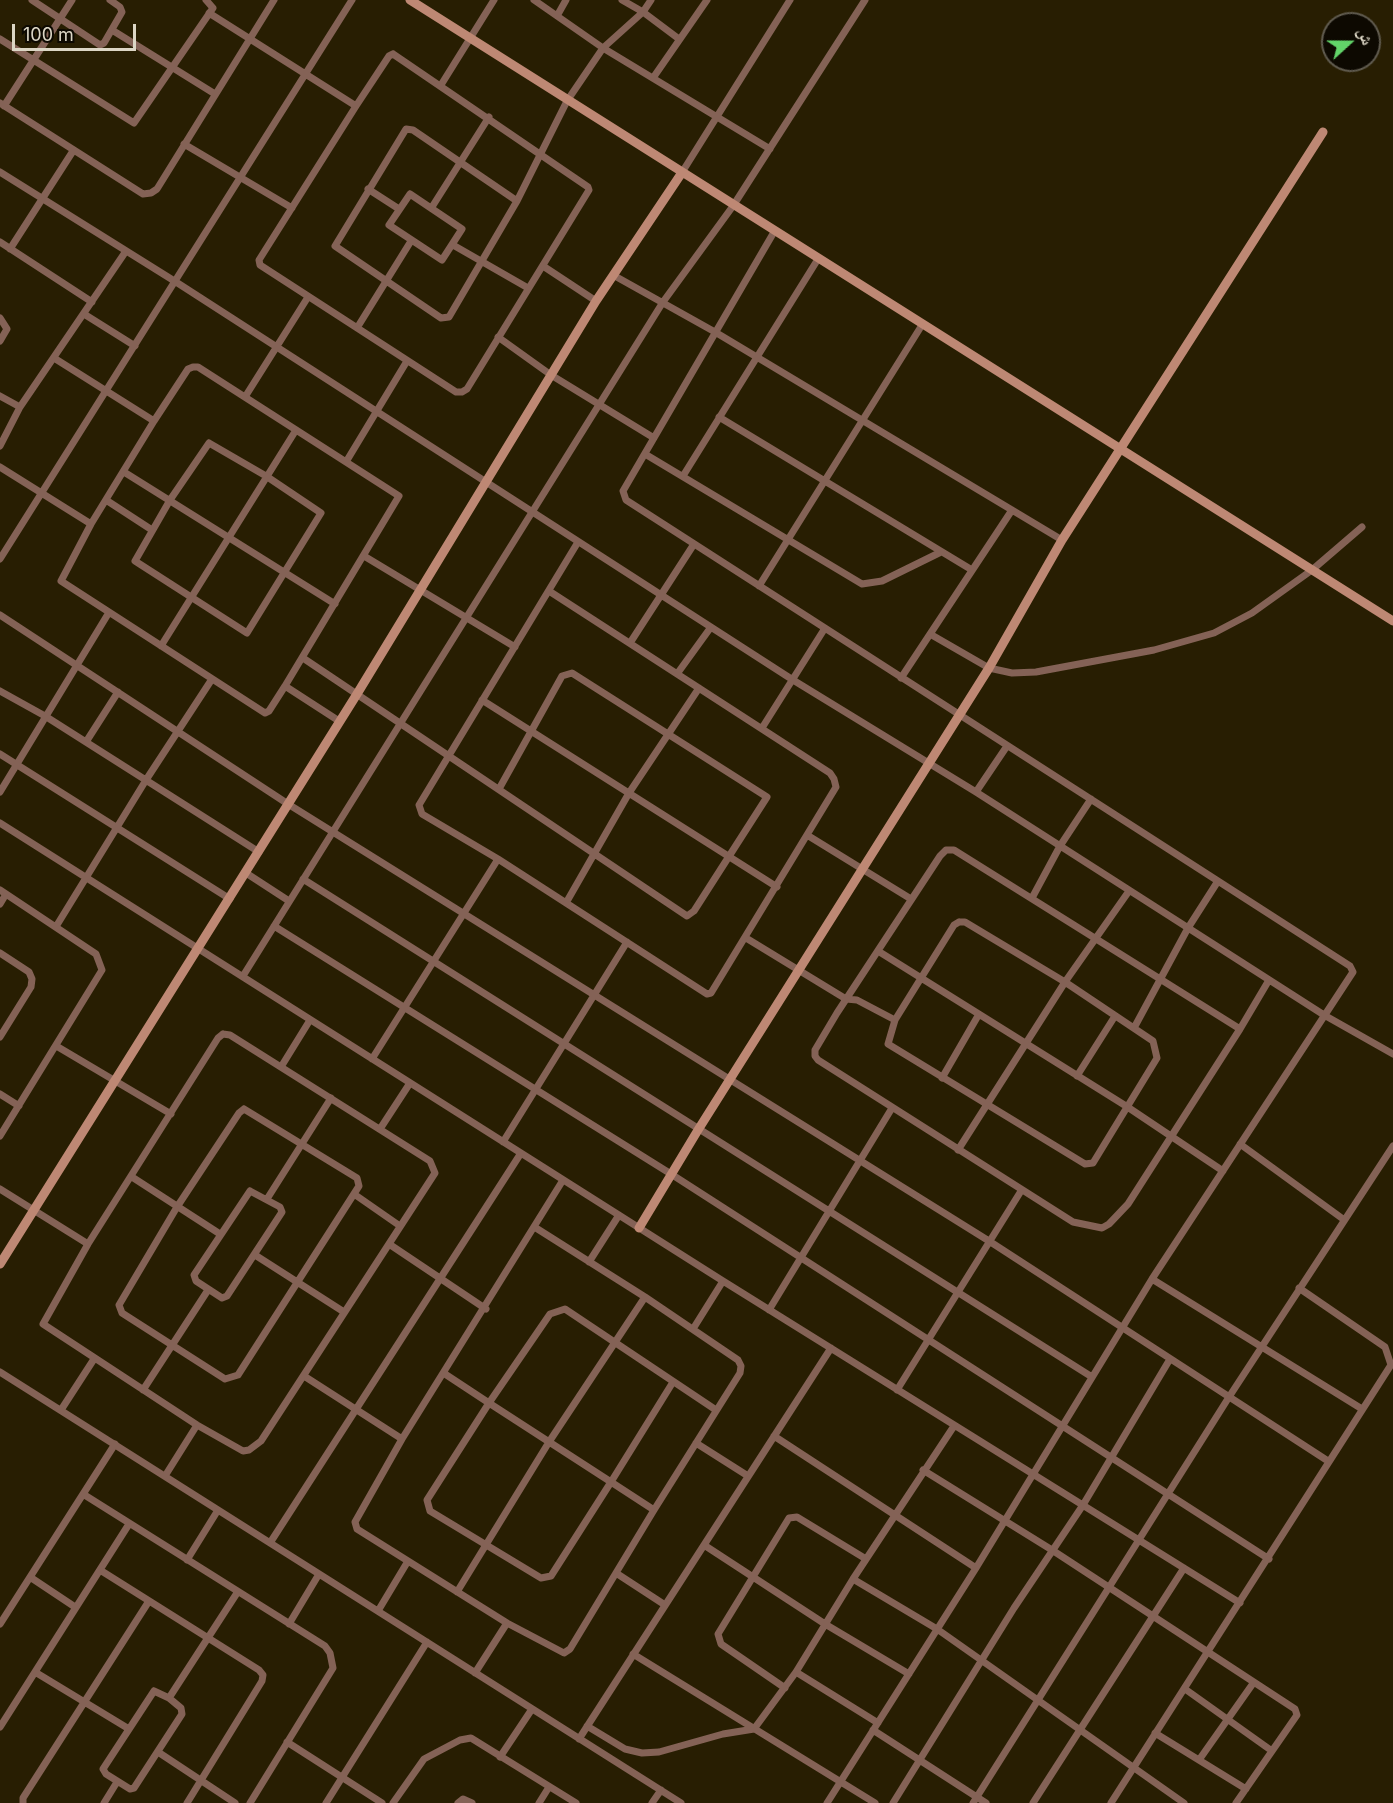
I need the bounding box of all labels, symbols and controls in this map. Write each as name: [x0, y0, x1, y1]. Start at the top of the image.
scale bar: [15, 12, 140, 50]
north arrow: [1321, 12, 1381, 72]
text: 100 m: [23, 24, 74, 45]
text: ش: [1354, 25, 1378, 48]

